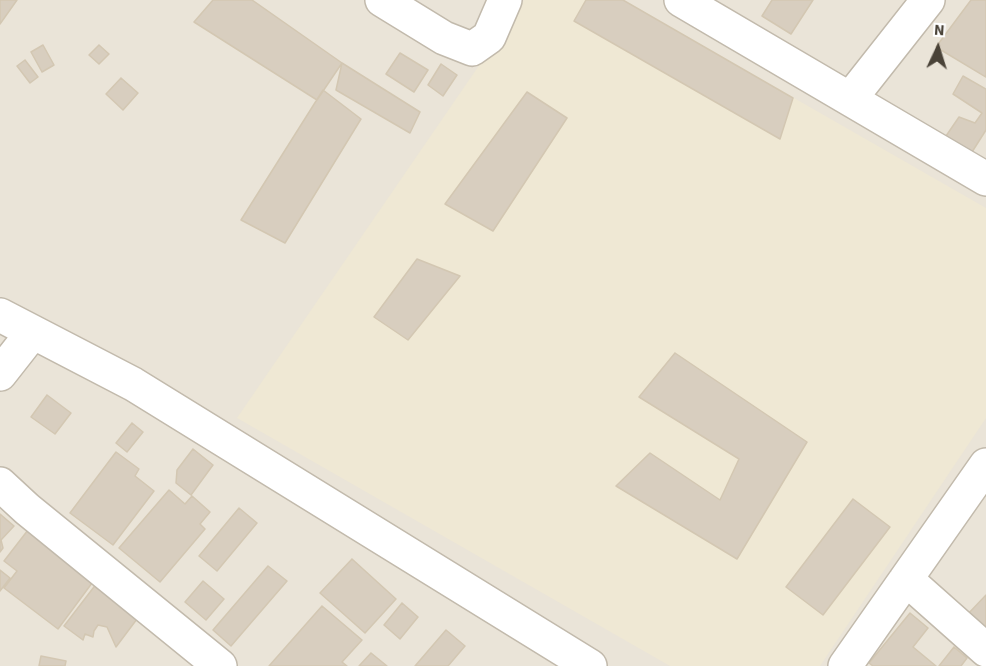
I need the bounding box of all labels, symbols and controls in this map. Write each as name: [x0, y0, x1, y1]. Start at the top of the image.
north arrow: [908, 18, 968, 78]
text: N: [933, 19, 945, 41]

